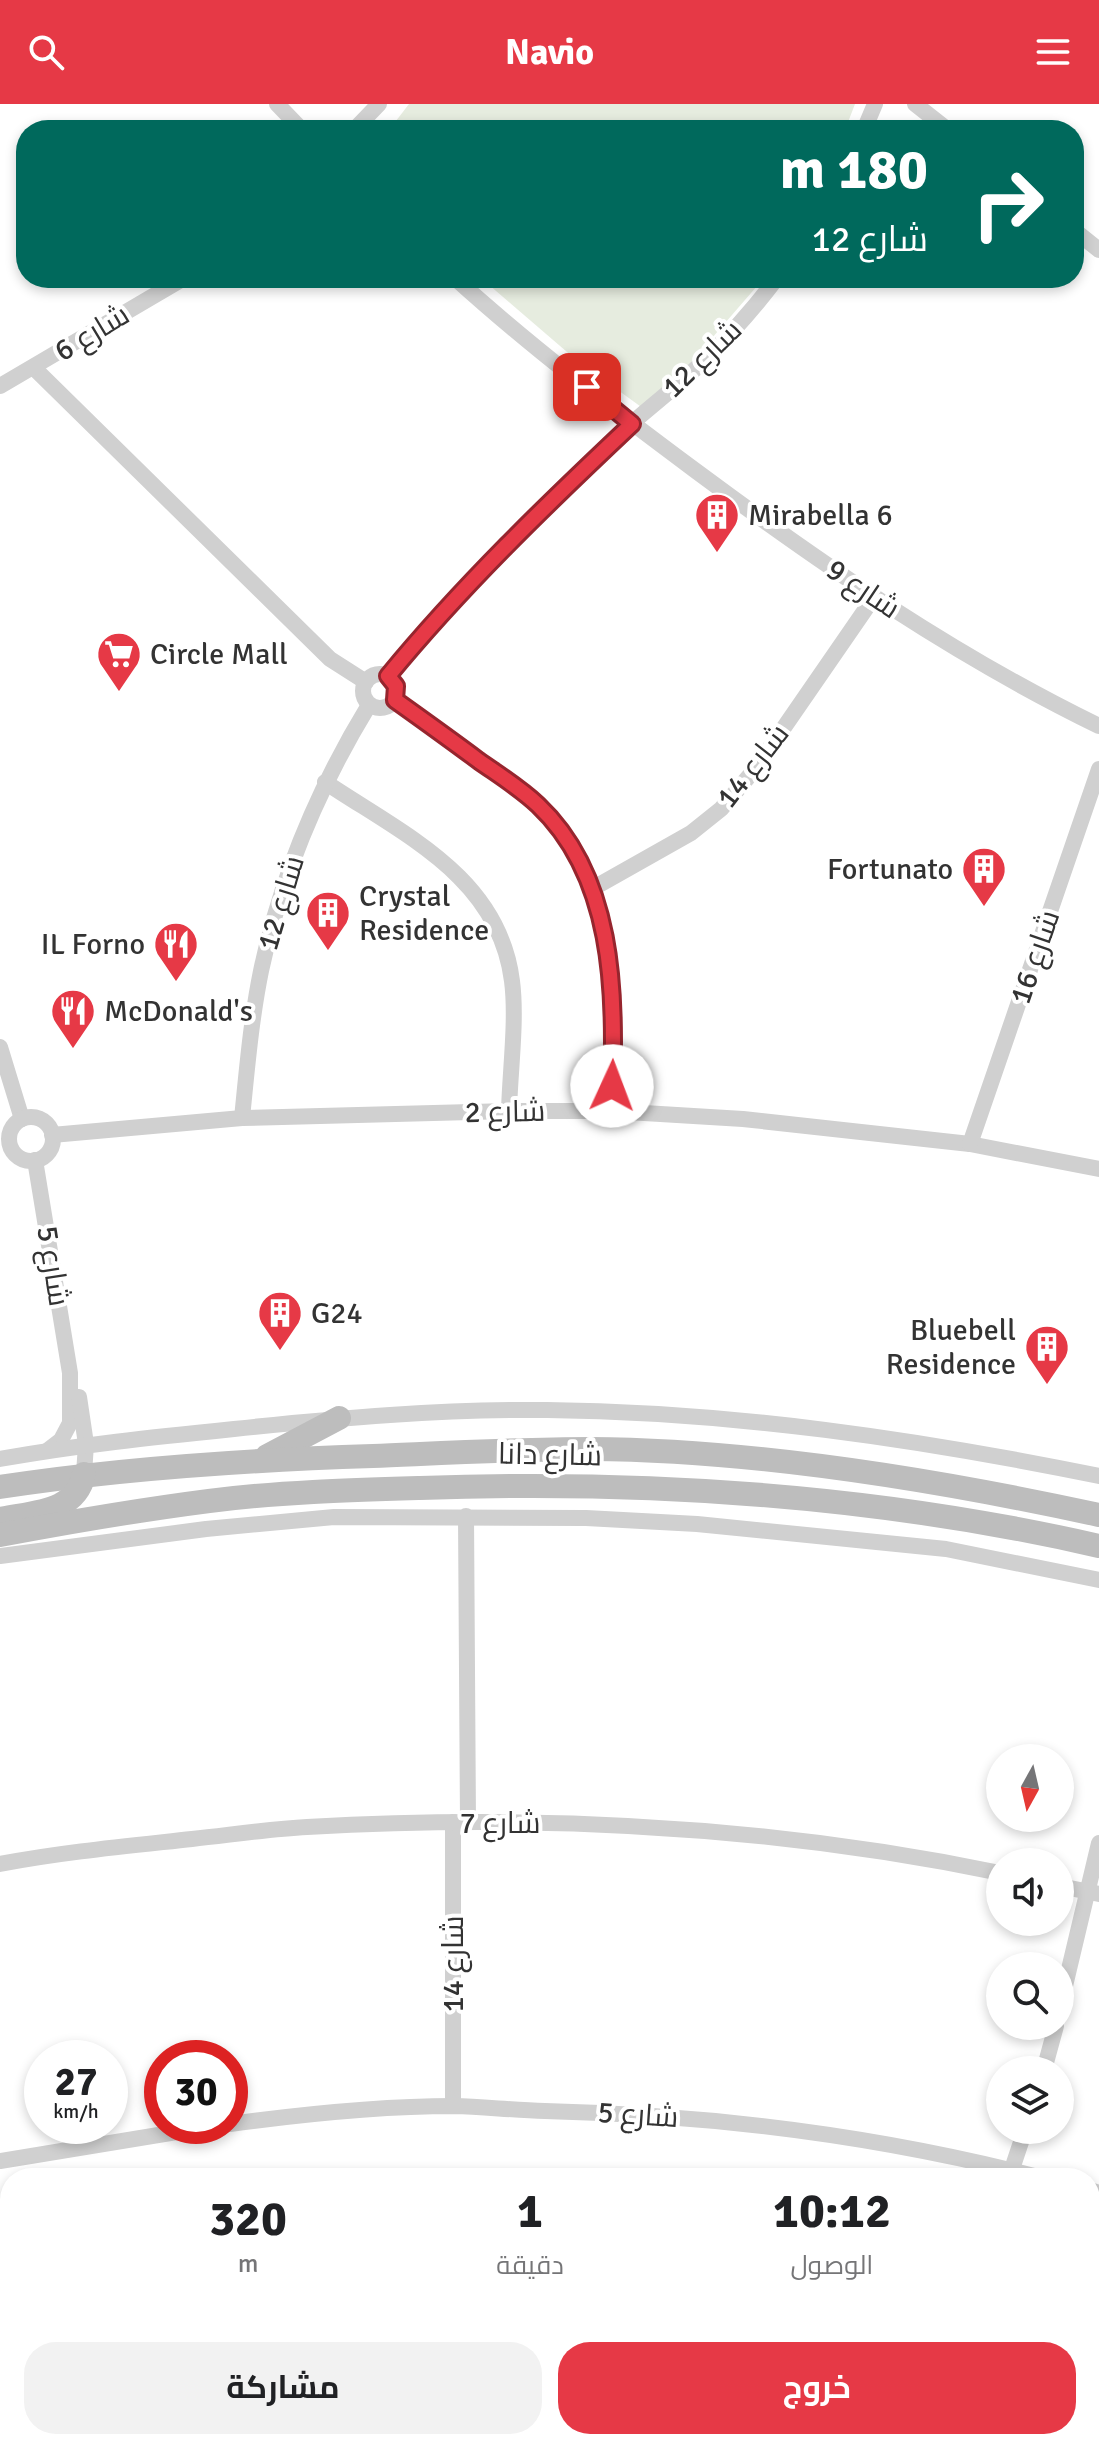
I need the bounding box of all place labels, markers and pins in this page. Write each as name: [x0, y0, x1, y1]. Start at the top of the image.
pin: [553, 353, 621, 421]
building icon: Mirabella 6: [693, 491, 741, 554]
place label: Mirabella 6: [748, 497, 893, 534]
supermarket icon: Circle Mall: [95, 630, 143, 693]
place label: Circle Mall: [150, 636, 288, 673]
building icon: Fortunato: [960, 845, 1008, 908]
place label: Fortunato: [827, 851, 953, 888]
place label: Crystal Residence: [359, 878, 489, 949]
building icon: Crystal Residence: [304, 889, 352, 952]
restaurant icon: IL Forno: [152, 920, 200, 983]
place label: IL Forno: [41, 926, 145, 963]
restaurant icon: McDonald's: [49, 987, 97, 1050]
place label: McDonald's: [104, 993, 253, 1030]
building icon: G24: [256, 1289, 304, 1352]
place label: G24: [311, 1295, 363, 1332]
place label: Bluebell Residence: [886, 1312, 1016, 1383]
building icon: Bluebell Residence: [1023, 1323, 1071, 1386]

